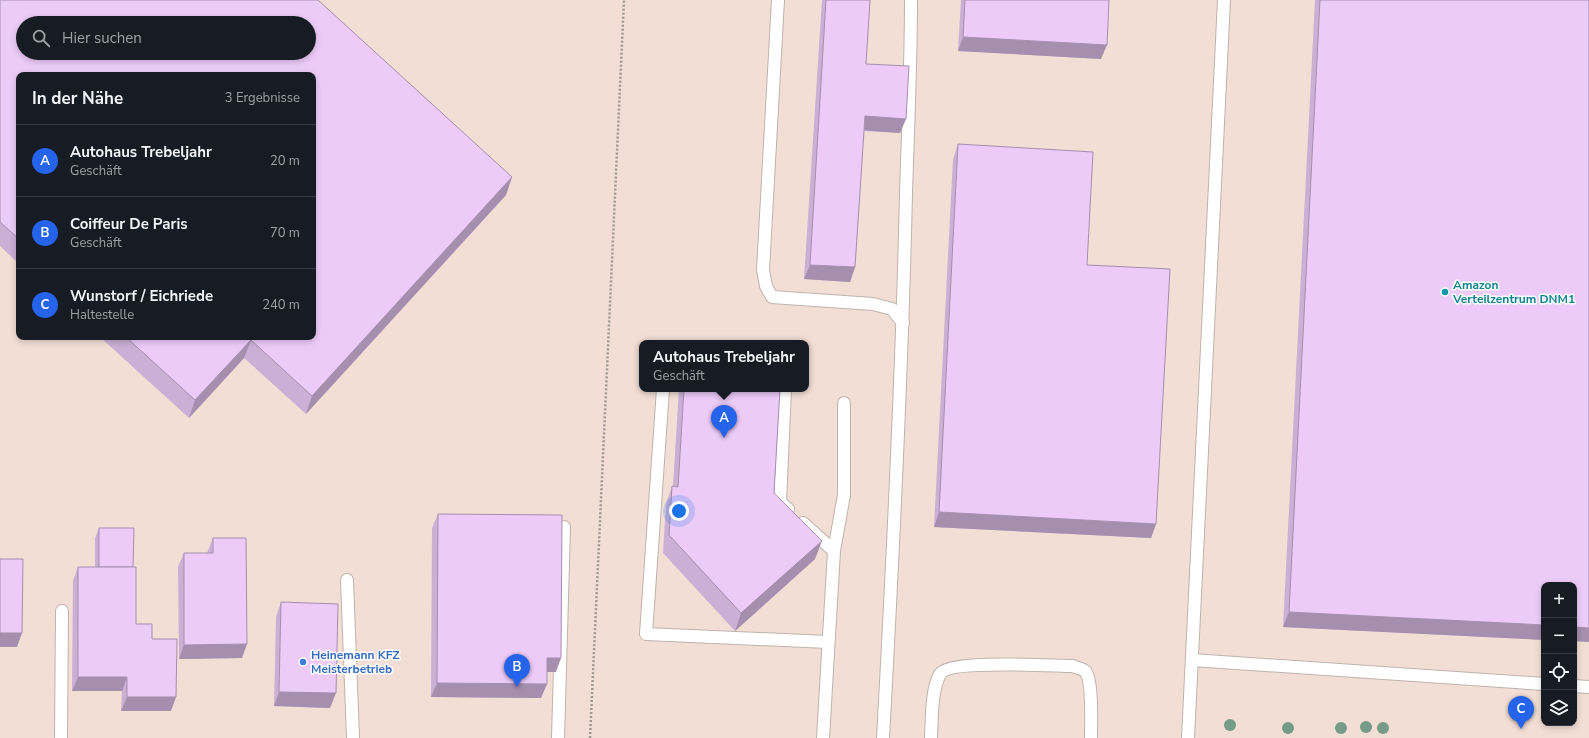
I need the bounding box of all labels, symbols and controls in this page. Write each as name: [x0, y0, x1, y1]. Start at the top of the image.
search box: [16, 16, 316, 60]
icon: search: [30, 27, 52, 49]
text: Hier suchen: [62, 28, 142, 48]
text: In der Nähe: [32, 87, 123, 110]
text: 3 Ergebnisse: [225, 89, 300, 107]
text: Autohaus Trebeljahr: [70, 142, 212, 162]
text: A: [40, 152, 50, 170]
text: 20 m: [270, 152, 300, 170]
text: Geschäft: [70, 162, 121, 180]
text: Coiffeur De Paris: [70, 214, 188, 234]
text: B: [41, 224, 49, 242]
text: 70 m: [270, 224, 300, 242]
text: Geschäft: [70, 234, 121, 252]
place label: Amazon Verteilzentrum DNM1: [1452, 277, 1575, 307]
text: Wunstorf / Eichriede: [70, 286, 213, 306]
marker: Amazon Verteilzentrum DNM1: [1440, 287, 1450, 297]
text: C: [41, 296, 49, 314]
text: 240 m: [262, 296, 300, 314]
text: Haltestelle: [70, 306, 134, 324]
popup: [639, 340, 809, 392]
text: Autohaus Trebeljahr: [653, 347, 795, 367]
text: Geschäft: [653, 367, 705, 385]
pin: A: [711, 405, 737, 438]
your location: [669, 501, 689, 521]
map controls: [1541, 582, 1577, 726]
button: +: [1541, 582, 1577, 618]
button: −: [1541, 618, 1577, 654]
place label: Heinemann KFZ Meisterbetrieb: [311, 647, 400, 677]
pin: B: [504, 654, 530, 687]
button: locate: [1541, 654, 1577, 690]
marker: Heinemann KFZ Meisterbetrieb: [298, 657, 308, 667]
button: layers: [1541, 690, 1577, 726]
pin: C: [1508, 696, 1534, 729]

